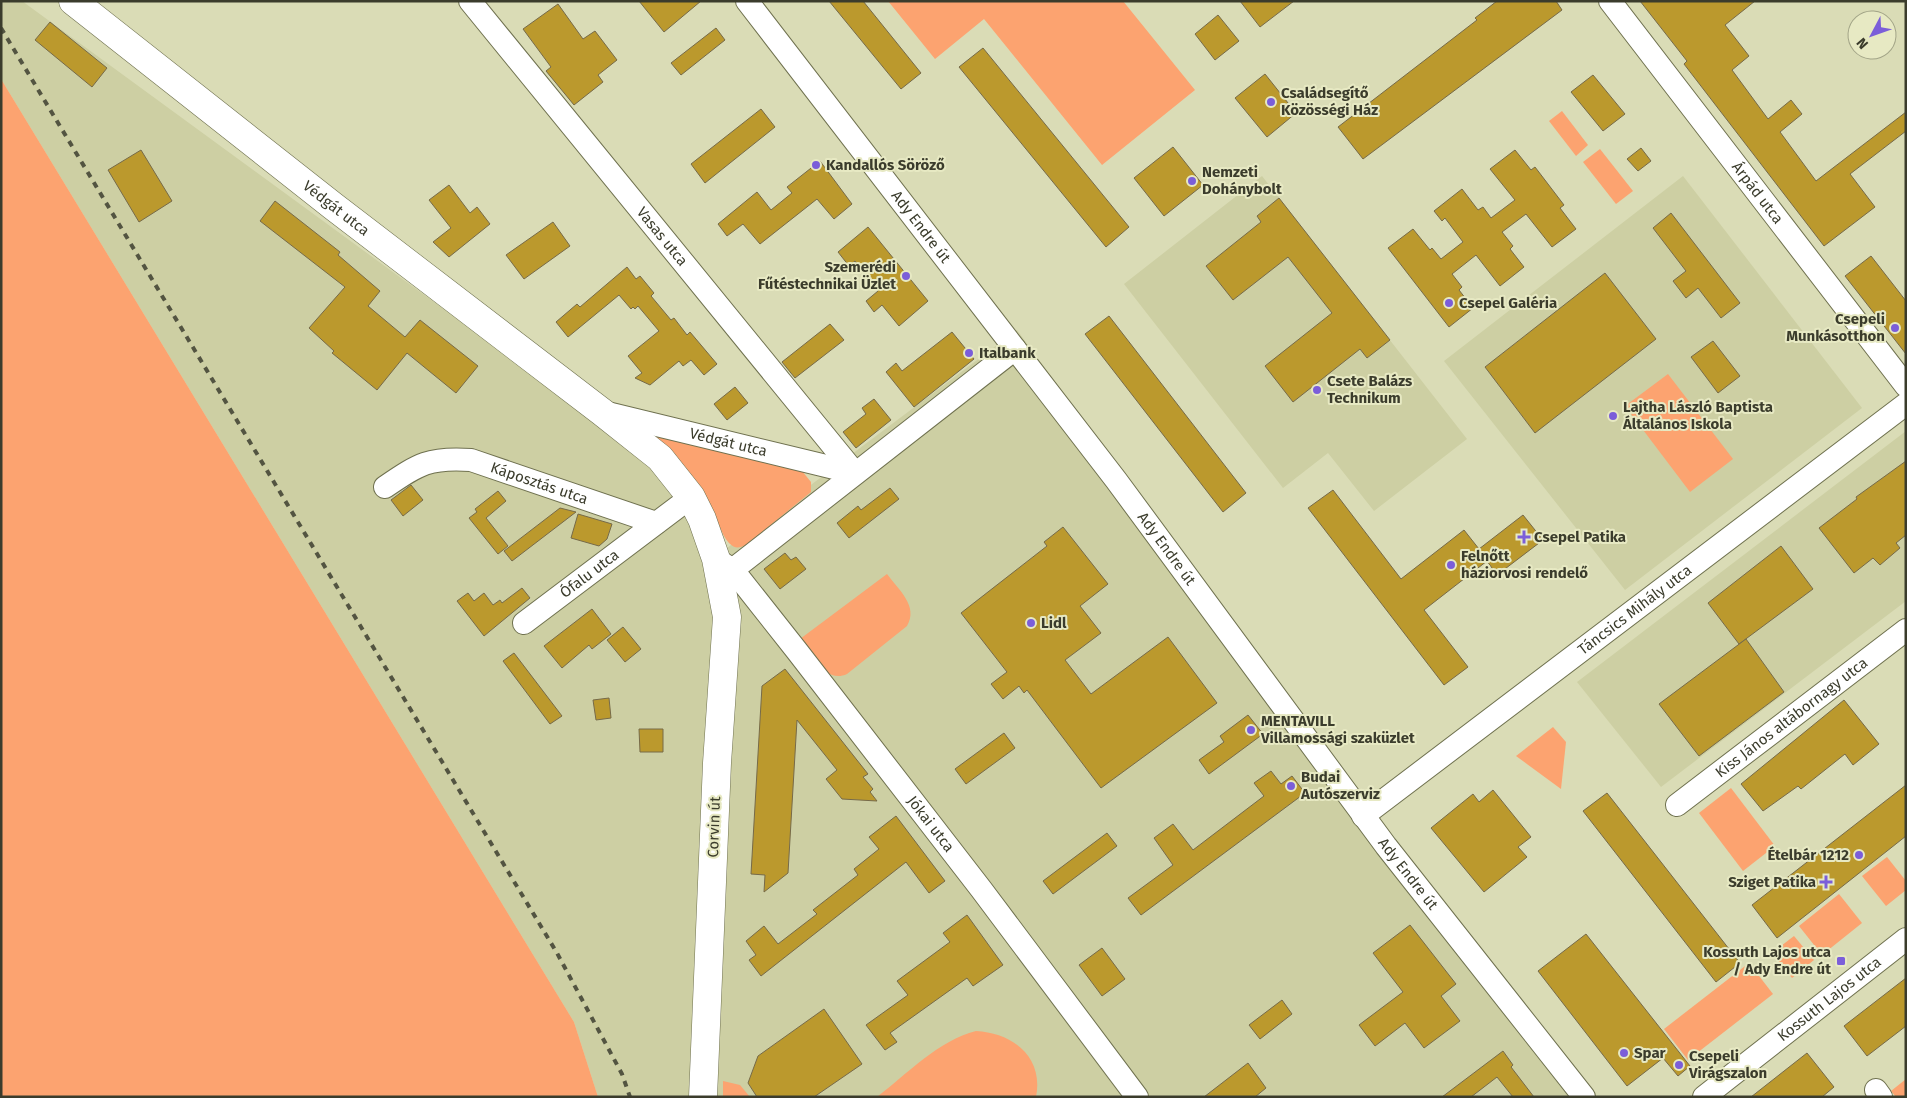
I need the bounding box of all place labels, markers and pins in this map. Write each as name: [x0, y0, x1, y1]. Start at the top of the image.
place label: Családsegítő Közösségi Ház: [1281, 84, 1378, 119]
marker: Családsegítő Közösségi Ház: [1265, 96, 1277, 108]
place label: Kandallós Söröző: [826, 156, 945, 174]
marker: Kandallós Söröző: [810, 159, 822, 171]
place label: Nemzeti Dohánybolt: [1202, 163, 1282, 198]
marker: Nemzeti Dohánybolt: [1186, 175, 1198, 187]
place label: Szemerédi Fűtéstechnikai Üzlet: [758, 258, 896, 293]
marker: Szemerédi Fűtéstechnikai Üzlet: [900, 270, 912, 282]
place label: Csepel Galéria: [1459, 294, 1557, 312]
marker: Csepel Galéria: [1443, 297, 1455, 309]
place label: Csepeli Munkásotthon: [1786, 310, 1885, 345]
marker: Csepeli Munkásotthon: [1889, 322, 1901, 334]
place label: Italbank: [979, 344, 1036, 362]
marker: Italbank: [963, 347, 975, 359]
place label: Csete Balázs Technikum: [1327, 372, 1412, 407]
marker: Csete Balázs Technikum: [1311, 384, 1323, 396]
place label: Lajtha László Baptista Általános Iskola: [1622, 398, 1773, 433]
marker: Lajtha László Baptista Általános Iskola: [1607, 410, 1619, 422]
place label: Csepel Patika: [1534, 528, 1626, 546]
marker: Csepel Patika: [1518, 531, 1530, 543]
place label: Felnőtt háziorvosi rendelő: [1461, 547, 1588, 582]
marker: Felnőtt háziorvosi rendelő: [1445, 559, 1457, 571]
place label: Lidl: [1041, 614, 1067, 632]
marker: Lidl: [1025, 617, 1037, 629]
place label: MENTAVILL Villamossági szaküzlet: [1260, 712, 1415, 747]
marker: MENTAVILL Villamossági szaküzlet: [1245, 724, 1257, 736]
place label: Budai Autószerviz: [1300, 768, 1380, 803]
marker: Budai Autószerviz: [1285, 780, 1297, 792]
place label: Ételbár 1212: [1767, 846, 1849, 864]
marker: Ételbár 1212: [1853, 849, 1865, 861]
place label: Sziget Patika: [1728, 873, 1816, 891]
marker: Sziget Patika: [1820, 876, 1832, 888]
place label: Kossuth Lajos utca / Ady Endre út: [1703, 943, 1831, 978]
marker: Kossuth Lajos utca / Ady Endre út: [1835, 955, 1847, 967]
place label: Spar: [1634, 1044, 1667, 1062]
marker: Spar: [1618, 1047, 1630, 1059]
place label: Csepeli Virágszalon: [1688, 1047, 1767, 1082]
marker: Csepeli Virágszalon: [1673, 1059, 1685, 1071]

